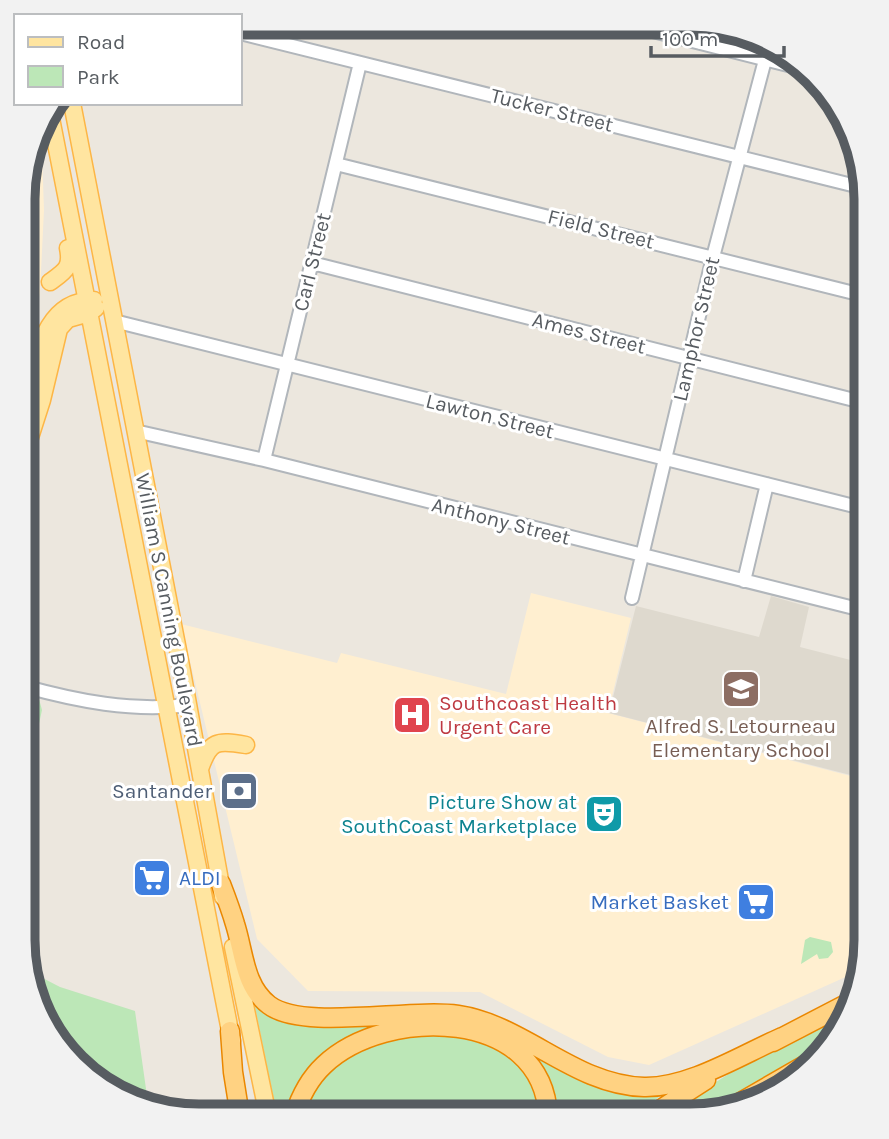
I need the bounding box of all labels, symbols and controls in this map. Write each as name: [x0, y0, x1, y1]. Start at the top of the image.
legend: [14, 14, 242, 105]
scale bar: [651, 14, 784, 58]
text: 100 m: [662, 27, 719, 51]
text: Road: [77, 30, 125, 54]
text: Park: [77, 65, 120, 89]
street label: Tucker Street: [488, 83, 616, 137]
street label: Field Street: [545, 204, 657, 254]
street label: Carl Street: [288, 210, 336, 314]
street label: Lamphor Street: [668, 254, 724, 404]
street label: Ames Street: [530, 307, 648, 359]
street label: Lawton Street: [423, 388, 557, 444]
street label: William S Canning Boulevard: [131, 471, 207, 749]
street label: Anthony Street: [429, 492, 573, 550]
school or university icon: Alfred S. Letourneau Elementary School: [720, 668, 762, 710]
place label: Southcoast Health Urgent Care: [439, 691, 617, 739]
hospital icon: Southcoast Health Urgent Care: [391, 694, 433, 736]
place label: Alfred S. Letourneau Elementary School: [646, 714, 836, 762]
bank icon: Santander: [218, 770, 260, 812]
place label: Santander: [112, 779, 212, 803]
place label: Picture Show at SouthCoast Marketplace: [341, 790, 577, 838]
theatre icon: Picture Show at SouthCoast Marketplace: [583, 793, 625, 835]
supermarket icon: ALDI: [131, 857, 173, 899]
place label: ALDI: [179, 866, 221, 890]
supermarket icon: Market Basket: [735, 881, 777, 923]
place label: Market Basket: [590, 890, 729, 914]

